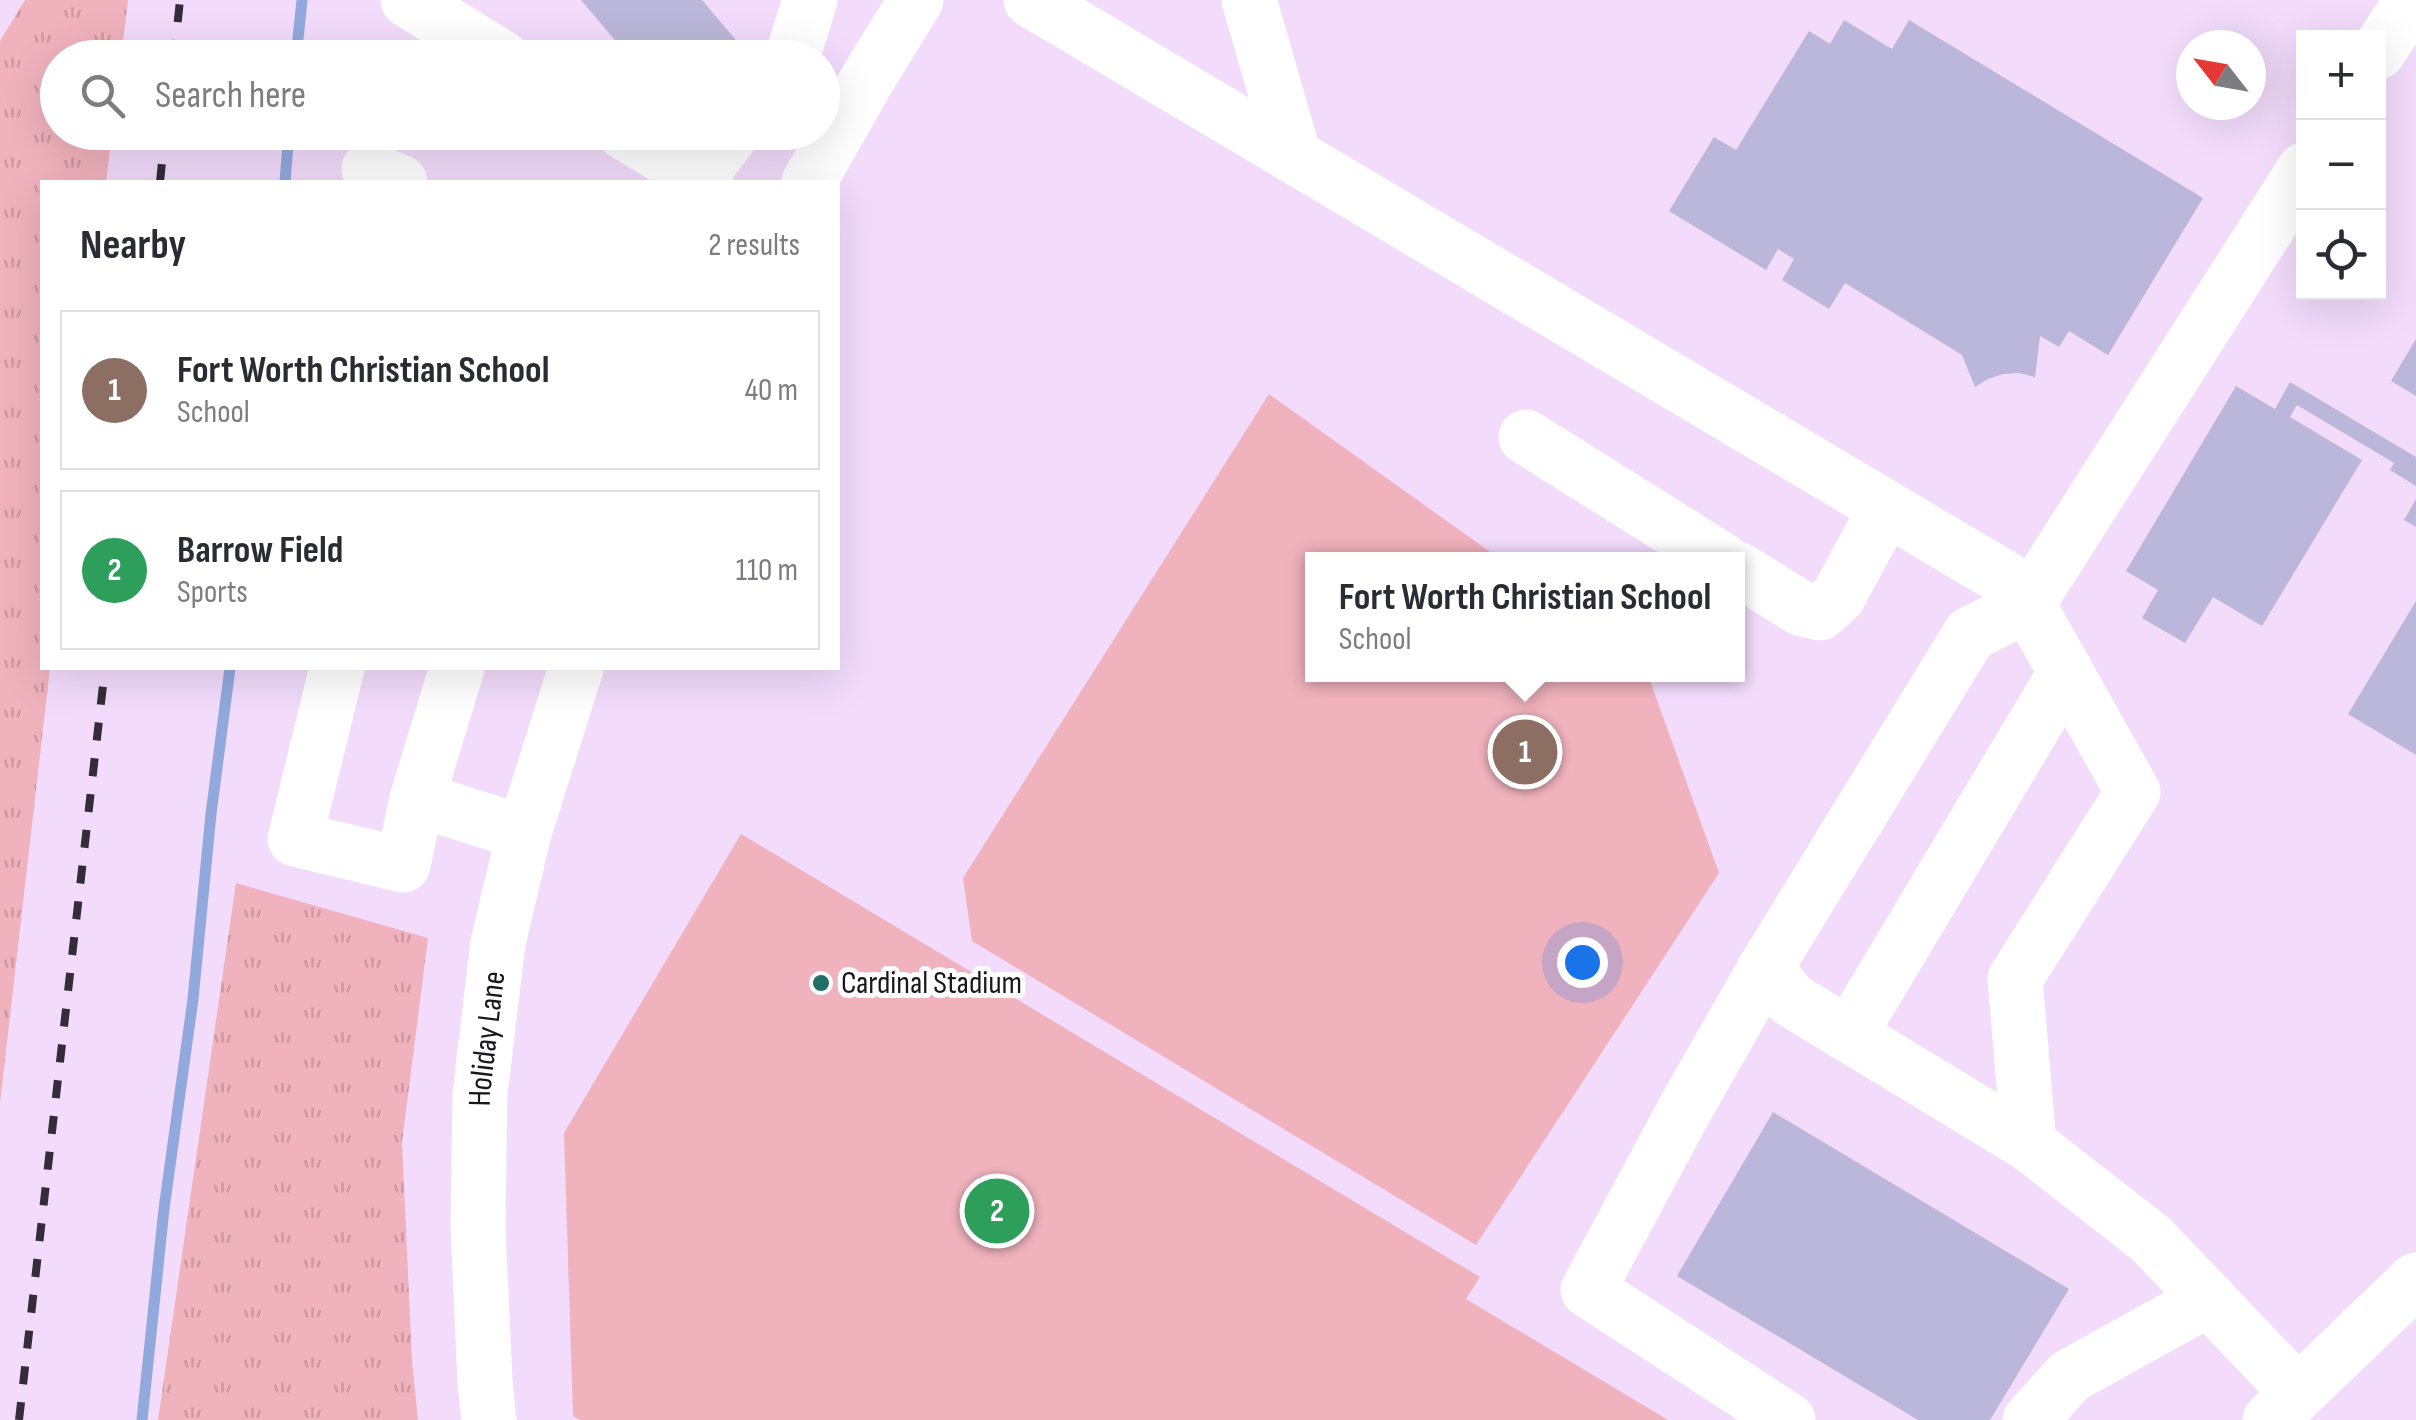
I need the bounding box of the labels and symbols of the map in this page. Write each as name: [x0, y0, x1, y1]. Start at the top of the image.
north arrow: [2176, 30, 2266, 120]
pin: 1: [1492, 714, 1558, 790]
your location: [1557, 937, 1608, 988]
place label: Cardinal Stadium: [841, 964, 1022, 1003]
street label: Holiday Lane: [460, 969, 514, 1107]
marker: Cardinal Stadium: [810, 972, 832, 994]
pin: 2: [964, 1174, 1030, 1248]

